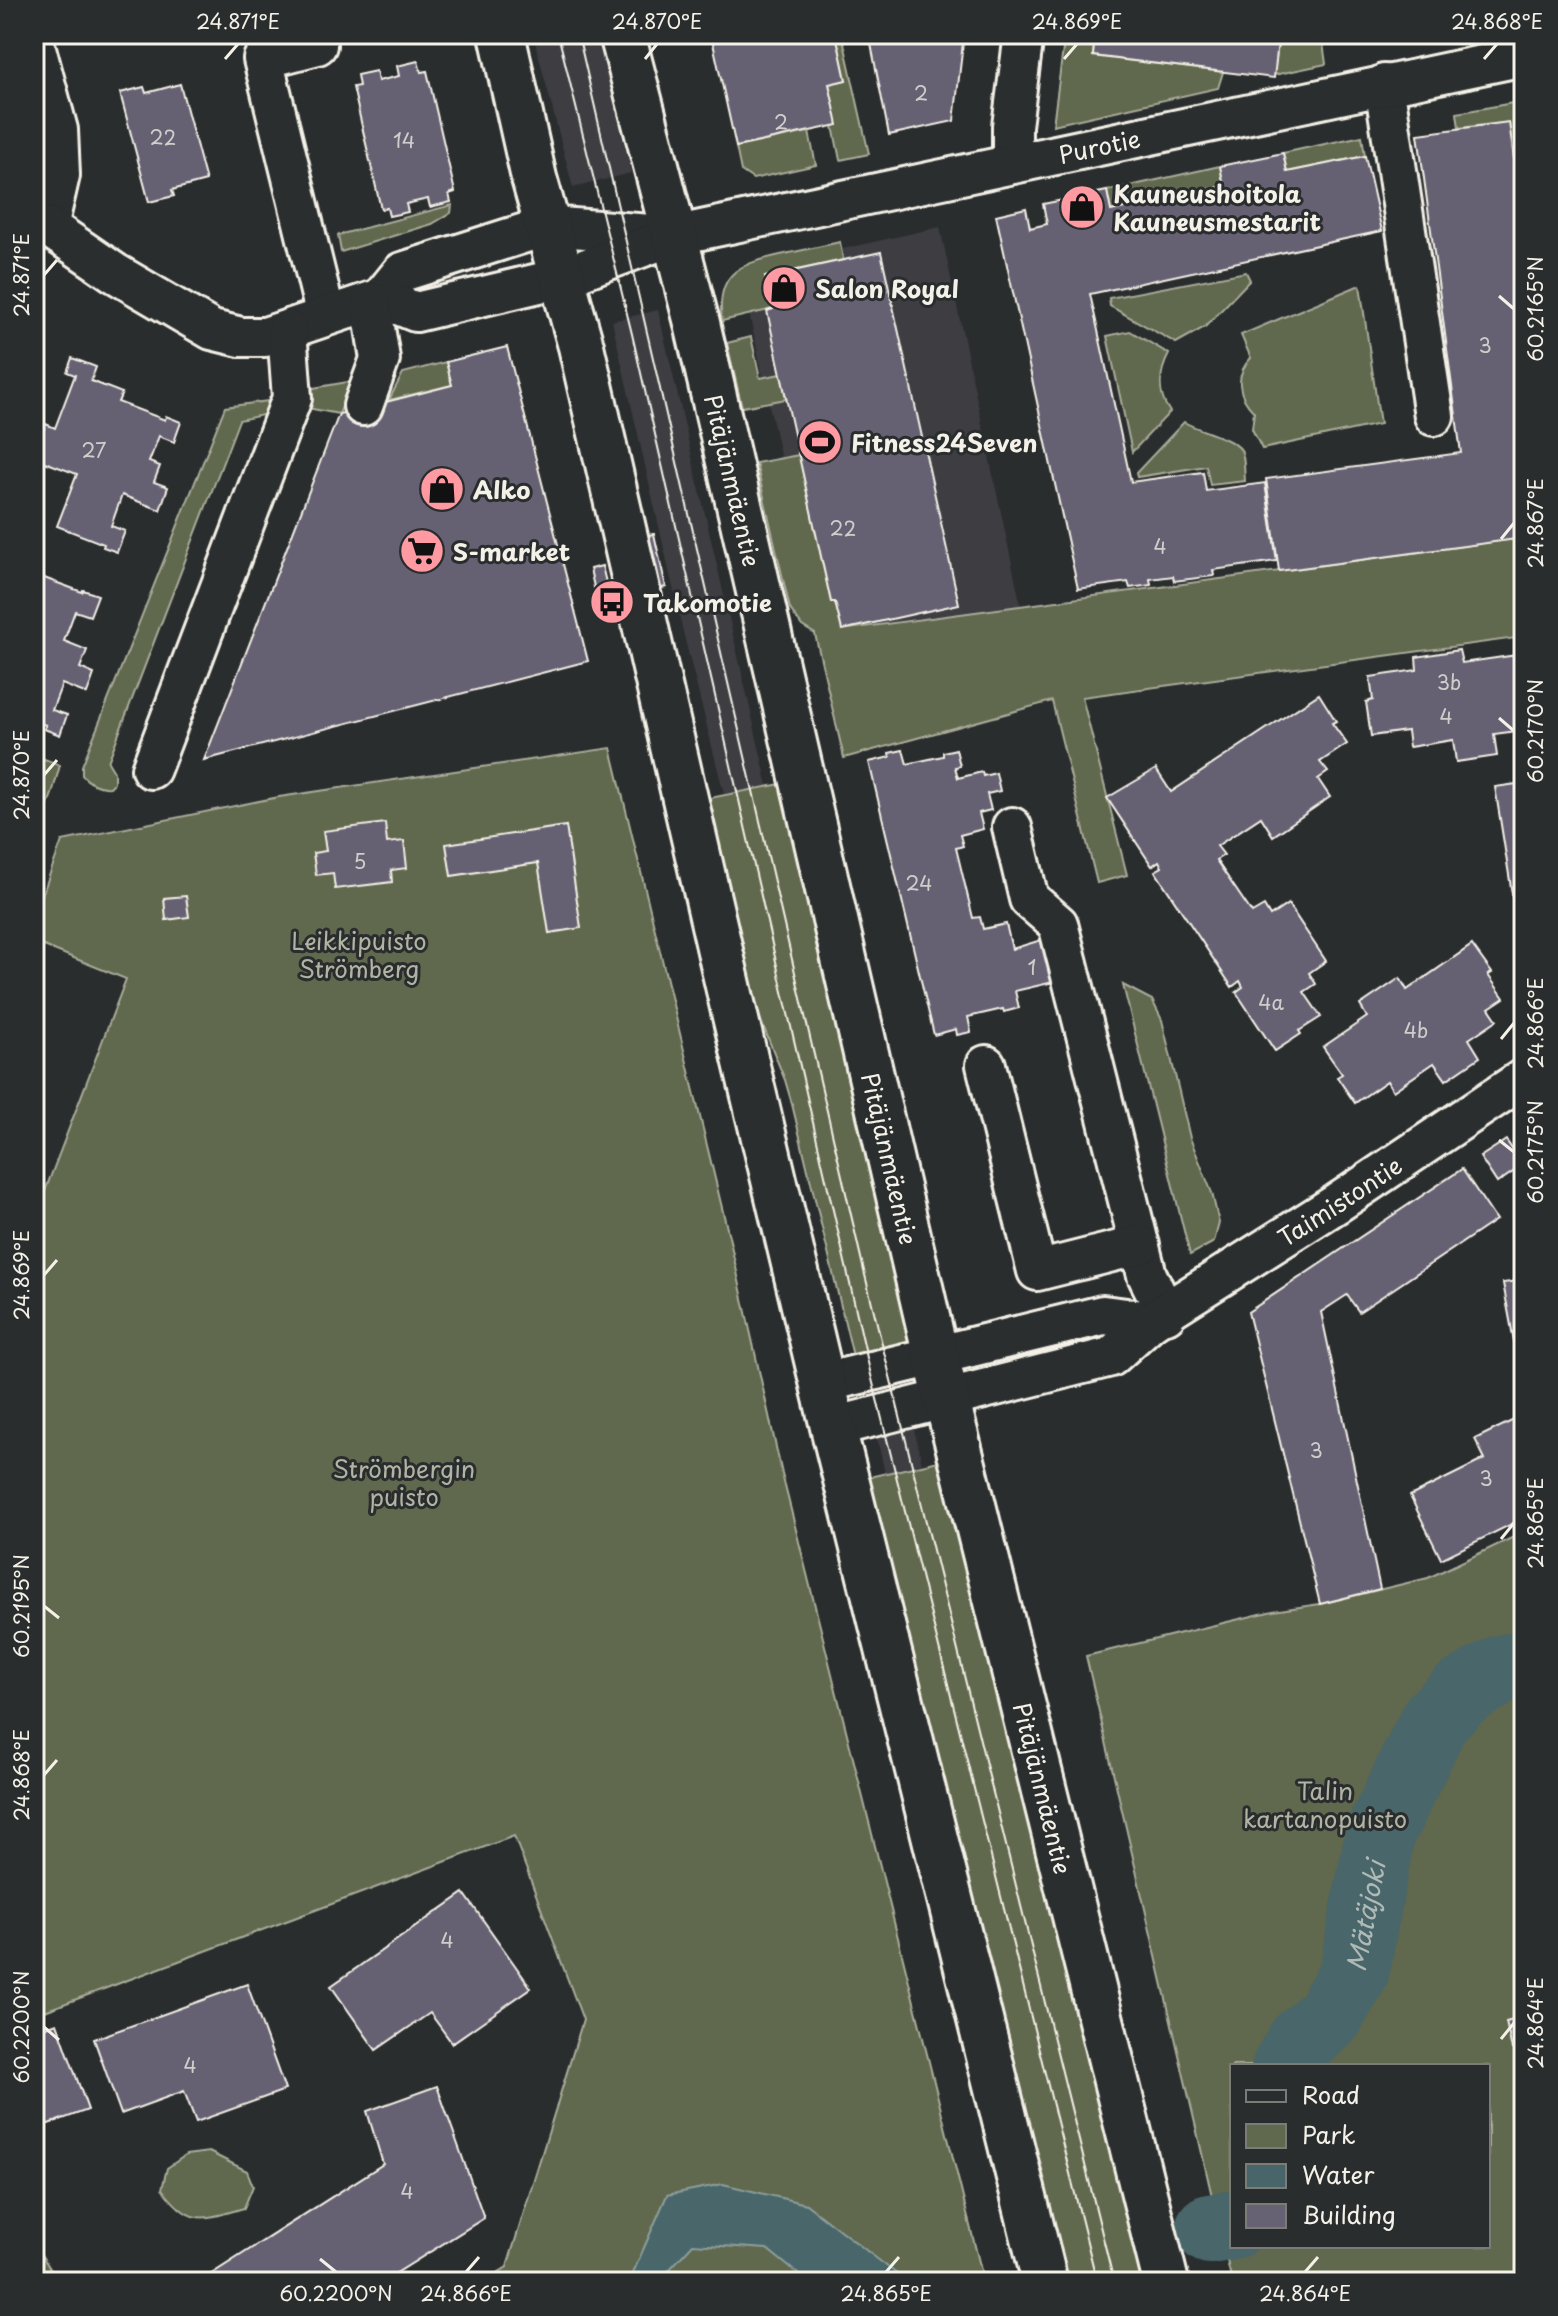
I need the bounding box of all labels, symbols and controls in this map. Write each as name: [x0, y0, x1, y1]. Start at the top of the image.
text: 24.871°E: [196, 6, 280, 36]
text: 24.870°E: [612, 6, 702, 36]
text: 24.869°E: [1032, 6, 1122, 36]
text: 24.868°E: [1451, 6, 1543, 36]
house number: 2: [914, 78, 928, 108]
house number: 2: [774, 107, 788, 137]
street label: Purotie: [1055, 120, 1143, 172]
house number: 22: [150, 122, 176, 152]
house number: 14: [393, 125, 415, 155]
place label: Kauneushoitola Kauneusmestarit: [1113, 175, 1321, 239]
shop icon: Kauneushoitola Kauneusmestarit: [1058, 183, 1106, 231]
text: 24.871°E: [6, 233, 36, 317]
text: 60.2165°N: [1520, 256, 1550, 362]
shop icon: Salon Royal: [760, 264, 808, 312]
place label: Salon Royal: [815, 270, 959, 306]
house number: 3: [1478, 330, 1492, 360]
street label: Pitäjänmäentie: [696, 391, 771, 570]
sports icon: Fitness24Seven: [796, 418, 844, 466]
place label: Fitness24Seven: [851, 424, 1037, 460]
house number: 27: [82, 435, 106, 465]
shop icon: Alko: [418, 465, 466, 513]
place label: Alko: [473, 471, 530, 507]
text: 24.867°E: [1520, 478, 1550, 568]
house number: 22: [830, 513, 856, 543]
supermarket icon: S-market: [398, 527, 446, 575]
house number: 4: [1153, 531, 1167, 561]
place label: S-market: [453, 533, 570, 569]
bus stop icon: Takomotie: [588, 578, 636, 626]
place label: Takomotie: [643, 584, 772, 620]
house number: 3b: [1437, 667, 1461, 697]
text: 60.2170°N: [1520, 679, 1550, 783]
house number: 4: [1439, 701, 1453, 731]
text: 24.870°E: [6, 730, 36, 820]
house number: 5: [354, 846, 366, 876]
house number: 24: [906, 868, 932, 898]
park label: Leikkipuisto Strömberg: [291, 922, 427, 986]
house number: 1: [1028, 952, 1036, 982]
text: 24.866°E: [1520, 977, 1550, 1069]
house number: 4a: [1258, 987, 1284, 1017]
house number: 4b: [1404, 1015, 1428, 1045]
street label: Pitäjänmäentie: [853, 1069, 928, 1248]
text: 60.2175°N: [1520, 1100, 1550, 1204]
street label: Taimistontie: [1270, 1147, 1409, 1255]
text: 24.869°E: [6, 1230, 36, 1320]
house number: 3: [1309, 1435, 1323, 1465]
park label: Strömbergin puisto: [333, 1450, 475, 1514]
house number: 3: [1479, 1463, 1493, 1493]
text: 24.865°E: [1520, 1477, 1550, 1569]
text: 60.2195°N: [6, 1554, 36, 1658]
street label: Pitäjänmäentie: [1005, 1699, 1082, 1877]
text: 24.868°E: [6, 1729, 36, 1821]
park label: Talin kartanopuisto: [1243, 1772, 1407, 1836]
water label: Mätäjoki: [1335, 1854, 1395, 1974]
house number: 4: [440, 1925, 454, 1955]
text: 60.2200°N: [6, 1970, 36, 2084]
text: 24.864°E: [1520, 1977, 1550, 2069]
house number: 4: [183, 2050, 197, 2080]
legend: [1230, 2064, 1490, 2248]
text: Road: [1302, 2076, 1360, 2112]
text: Park: [1302, 2116, 1356, 2152]
text: Water: [1302, 2156, 1375, 2192]
house number: 4: [400, 2176, 414, 2206]
text: Building: [1302, 2196, 1396, 2232]
text: 60.2200°N: [279, 2278, 393, 2308]
text: 24.866°E: [420, 2278, 512, 2308]
text: 24.865°E: [840, 2278, 932, 2308]
text: 24.864°E: [1259, 2278, 1351, 2308]

